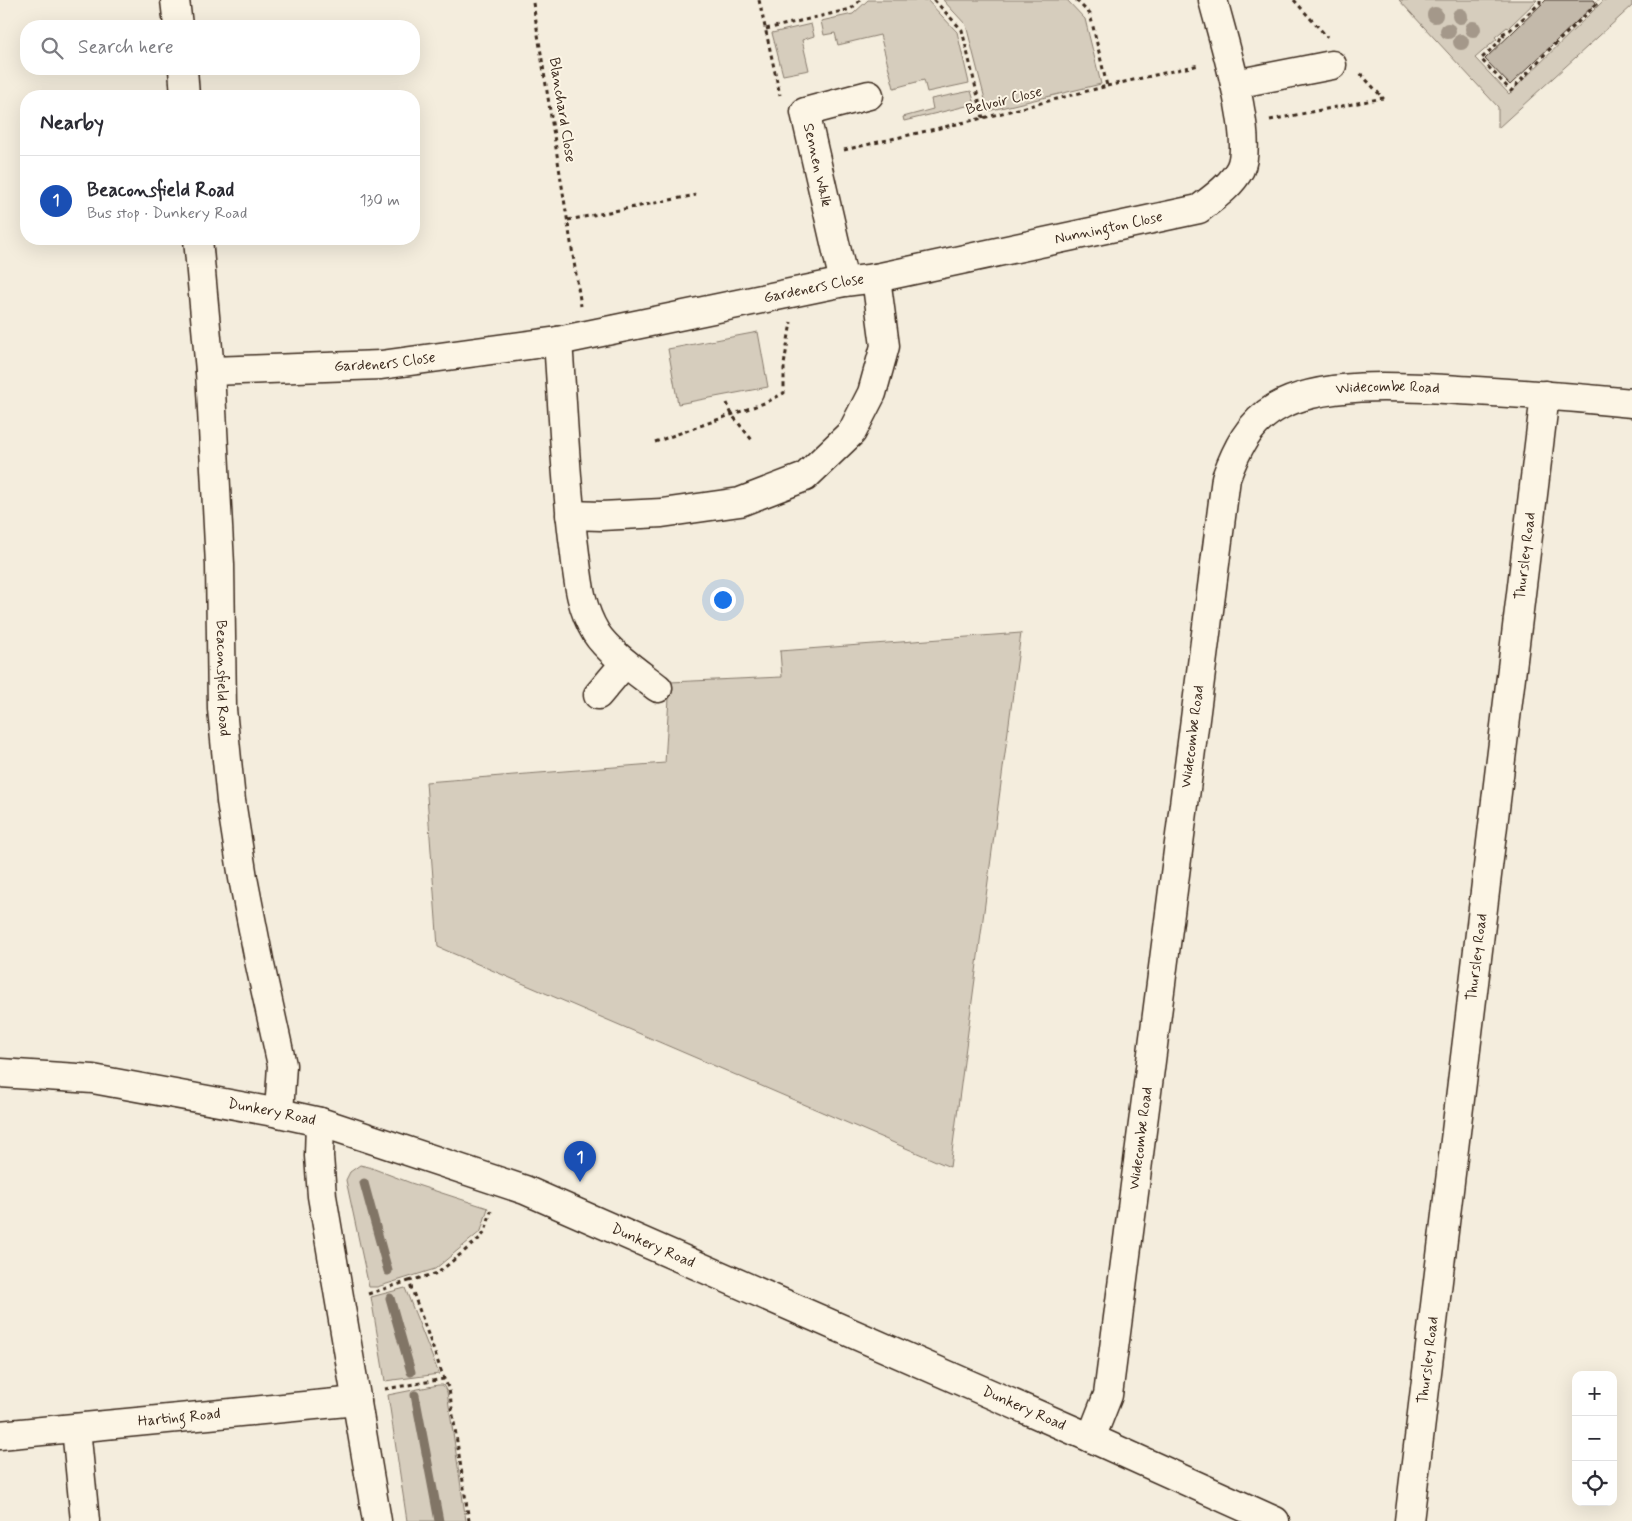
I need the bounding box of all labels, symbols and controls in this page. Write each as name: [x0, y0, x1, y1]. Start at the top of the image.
search box: [20, 20, 420, 75]
icon: search: [38, 34, 66, 62]
text: Search here: [78, 35, 174, 60]
street label: Blanchard Close: [544, 56, 580, 164]
street label: Belvoir Close: [964, 82, 1044, 120]
text: Nearby: [40, 109, 104, 137]
street label: Sennen Walk: [798, 121, 836, 209]
text: Beaconsfield Road: [87, 178, 234, 203]
text: 1: [52, 190, 60, 211]
text: 130 m: [359, 190, 400, 211]
text: Bus stop · Dunkery Road: [87, 203, 247, 224]
street label: Nunnington Close: [1053, 207, 1165, 250]
street label: Gardeners Close: [762, 270, 865, 308]
street label: Gardeners Close: [334, 348, 437, 377]
street label: Widecombe Road: [1335, 377, 1440, 400]
street label: Thursley Road: [1510, 511, 1541, 601]
your location: [710, 587, 736, 613]
street label: Beaconsfield Road: [211, 620, 235, 737]
street label: Widecombe Road: [1176, 684, 1209, 789]
street label: Thursley Road: [1462, 912, 1492, 1002]
street label: Widecombe Road: [1124, 1086, 1158, 1191]
street label: Dunkery Road: [226, 1094, 318, 1131]
pin: 1: [564, 1141, 596, 1182]
street label: Dunkery Road: [608, 1219, 698, 1273]
street label: Thursley Road: [1413, 1315, 1444, 1405]
map controls: [1572, 1371, 1617, 1506]
button: +: [1572, 1371, 1617, 1416]
street label: Dunkery Road: [979, 1382, 1069, 1436]
street label: Harting Road: [137, 1404, 222, 1432]
button: −: [1572, 1416, 1617, 1461]
button: locate: [1572, 1461, 1617, 1506]

